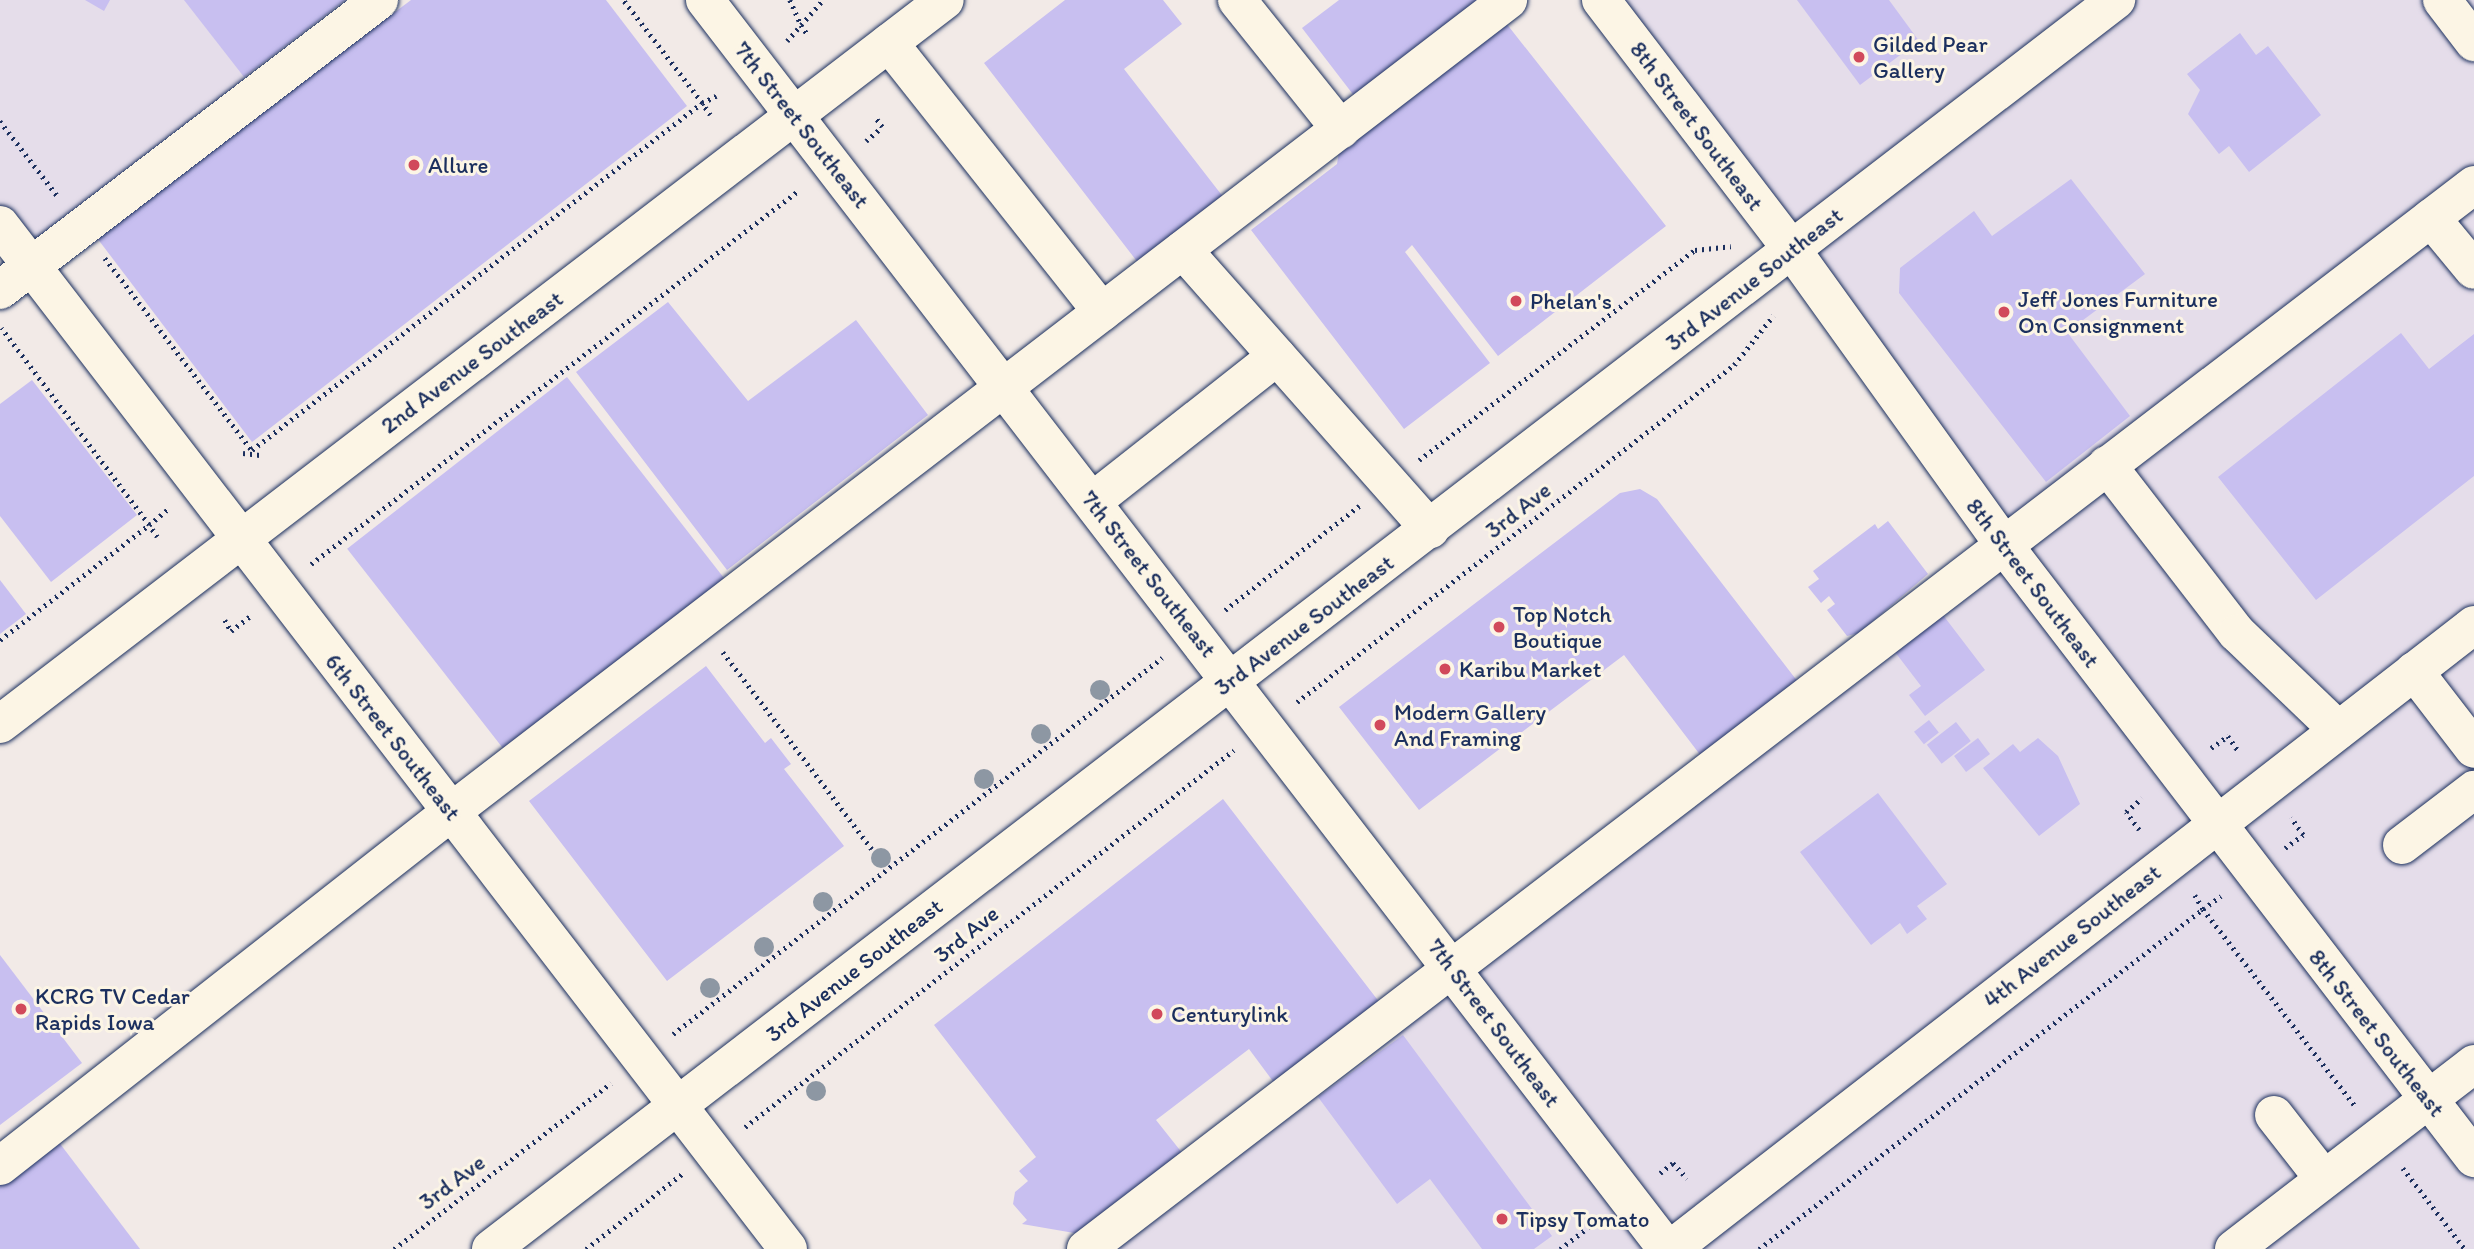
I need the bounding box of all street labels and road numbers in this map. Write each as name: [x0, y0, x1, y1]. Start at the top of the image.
street label: 8th Street Southeast: [1625, 36, 1769, 216]
street label: 7th Street Southeast: [729, 37, 875, 213]
street label: 3rd Avenue Southeast: [1660, 202, 1848, 356]
street label: 2nd Avenue Southeast: [376, 285, 568, 439]
street label: 3rd Ave: [1480, 476, 1556, 544]
street label: 7th Street Southeast: [1076, 486, 1222, 662]
street label: 8th Street Southeast: [1961, 493, 2105, 673]
street label: 3rd Avenue Southeast: [1209, 549, 1399, 701]
street label: 6th Street Southeast: [320, 648, 466, 826]
street label: 4th Avenue Southeast: [1978, 859, 2166, 1013]
street label: 3rd Avenue Southeast: [760, 893, 948, 1047]
street label: 3rd Ave: [928, 900, 1004, 968]
street label: 7th Street Southeast: [1422, 934, 1566, 1112]
street label: 8th Street Southeast: [2303, 944, 2451, 1122]
street label: 3rd Ave: [414, 1148, 490, 1216]

